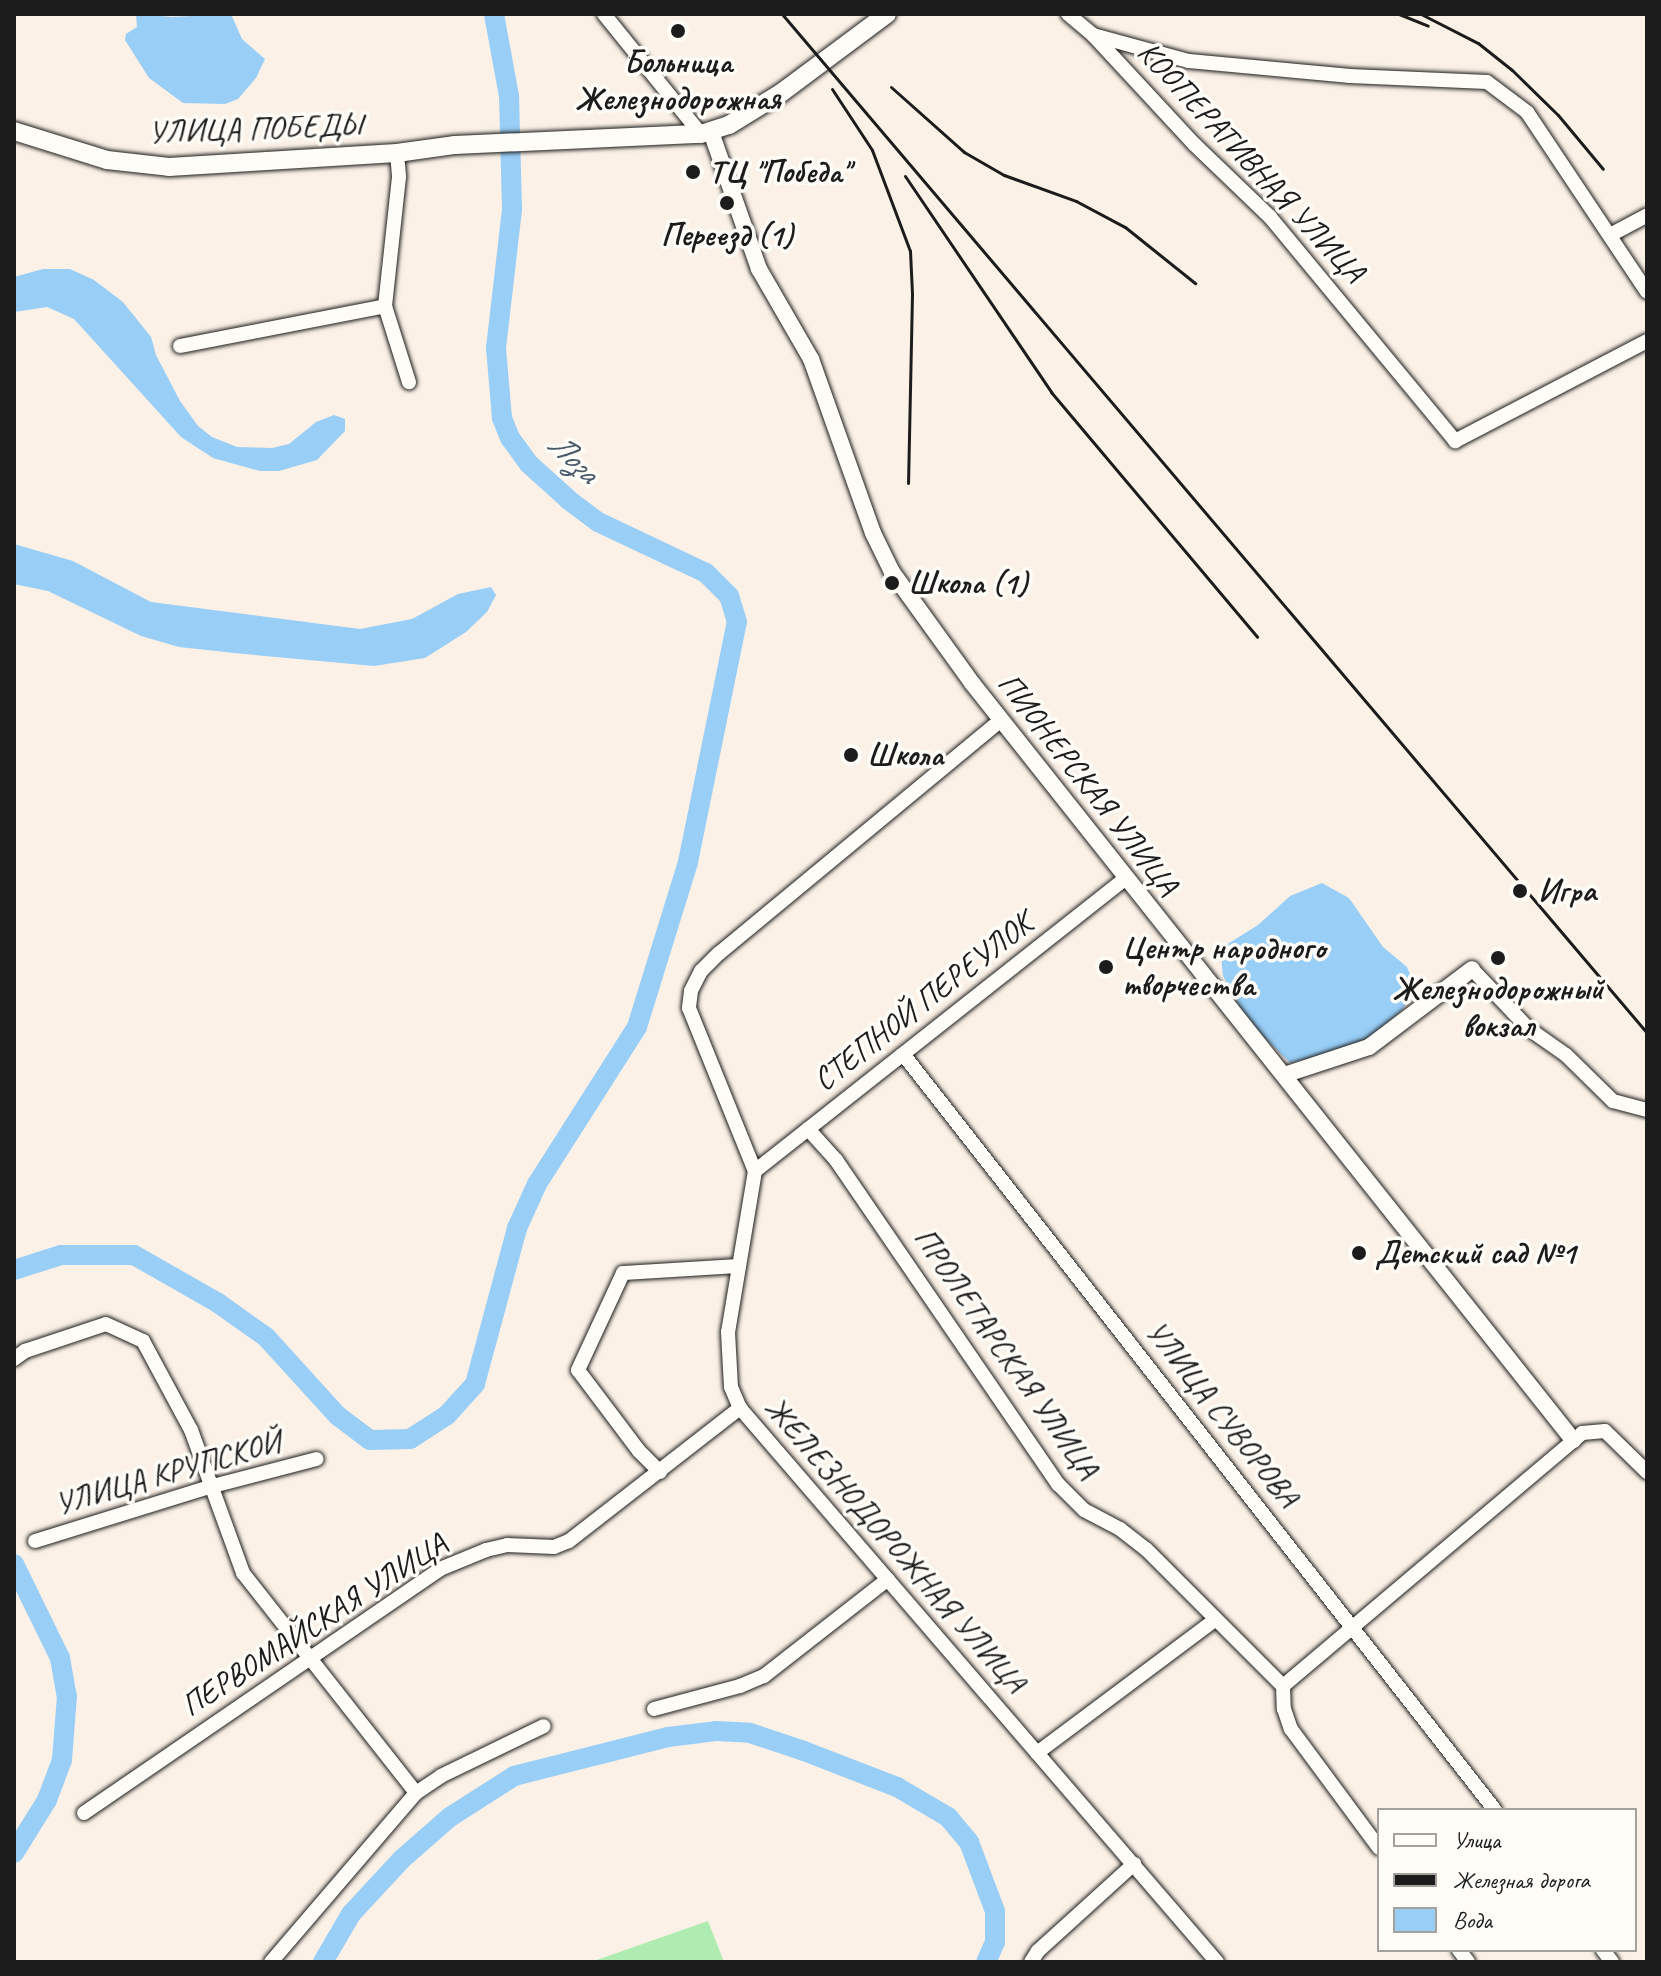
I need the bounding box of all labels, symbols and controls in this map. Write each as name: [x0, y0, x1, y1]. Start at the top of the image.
marker: Больница Железнодорожная: [669, 22, 687, 40]
street label: КООПЕРАТИВНАЯ УЛИЦА: [1130, 34, 1372, 290]
place label: Больница Железнодорожная: [575, 44, 781, 119]
street label: УЛИЦА ПОБЕДЫ: [147, 106, 363, 152]
place label: ТЦ "Победа": [709, 153, 849, 191]
marker: ТЦ "Победа": [684, 163, 702, 181]
marker: Переезд (1): [718, 194, 736, 212]
place label: Переезд (1): [661, 216, 793, 254]
water label: Лоза: [540, 423, 608, 491]
place label: Школа (1): [908, 564, 1028, 602]
marker: Школа (1): [883, 574, 901, 592]
street label: ПИОНЕРСКАЯ УЛИЦА: [990, 666, 1186, 902]
place label: Школа: [867, 736, 943, 774]
marker: Школа: [842, 746, 860, 764]
place label: Игра: [1538, 872, 1596, 910]
marker: Игра: [1509, 880, 1531, 902]
street label: СТЕПНОЙ ПЕРЕУЛОК: [806, 905, 1040, 1099]
place label: Центр народного творчества: [1122, 930, 1324, 1005]
marker: Железнодорожный вокзал: [1489, 949, 1507, 967]
marker: Центр народного творчества: [1097, 958, 1115, 976]
place label: Железнодорожный вокзал: [1393, 971, 1603, 1046]
street label: ПРОЛЕТАРСКАЯ УЛИЦА: [905, 1220, 1107, 1486]
place label: Детский сад №1: [1375, 1234, 1575, 1272]
marker: Детский сад №1: [1350, 1244, 1368, 1262]
street label: УЛИЦА СУВОРОВА: [1137, 1313, 1307, 1515]
street label: ЖЕЛЕЗНОДОРОЖНАЯ УЛИЦА: [756, 1389, 1034, 1701]
street label: УЛИЦА КРУПСКОЙ: [50, 1422, 286, 1524]
street label: ПЕРВОМАЙСКАЯ УЛИЦА: [175, 1525, 453, 1725]
legend: [1377, 1808, 1637, 1952]
text: Улица: [1453, 1825, 1501, 1855]
text: Железная дорога: [1453, 1865, 1590, 1895]
text: Вода: [1453, 1905, 1492, 1935]

